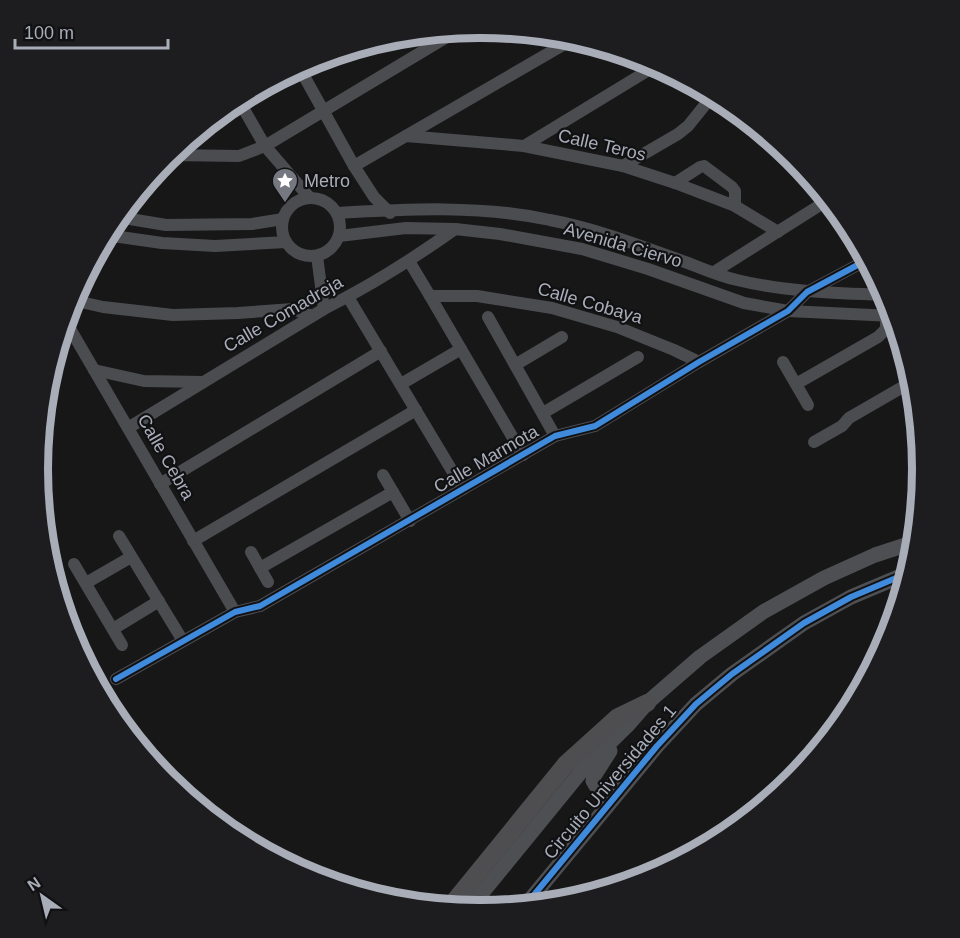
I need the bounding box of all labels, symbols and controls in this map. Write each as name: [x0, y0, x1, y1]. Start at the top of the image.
scale bar: [15, 12, 168, 50]
text: 100 m: [24, 23, 74, 43]
street label: Calle Teros: [556, 125, 648, 165]
place icon: Metro: [270, 166, 300, 204]
place label: Metro: [304, 171, 350, 191]
street label: Avenida Ciervo: [562, 219, 684, 271]
street label: Calle Comadreja: [220, 271, 347, 356]
street label: Calle Cobaya: [535, 278, 646, 328]
street label: Calle Cebra: [134, 411, 199, 504]
street label: Calle Marmota: [430, 421, 543, 497]
street label: Circuito Universidades 1: [540, 701, 680, 863]
north arrow: [12, 866, 72, 926]
text: N: [24, 874, 43, 894]

